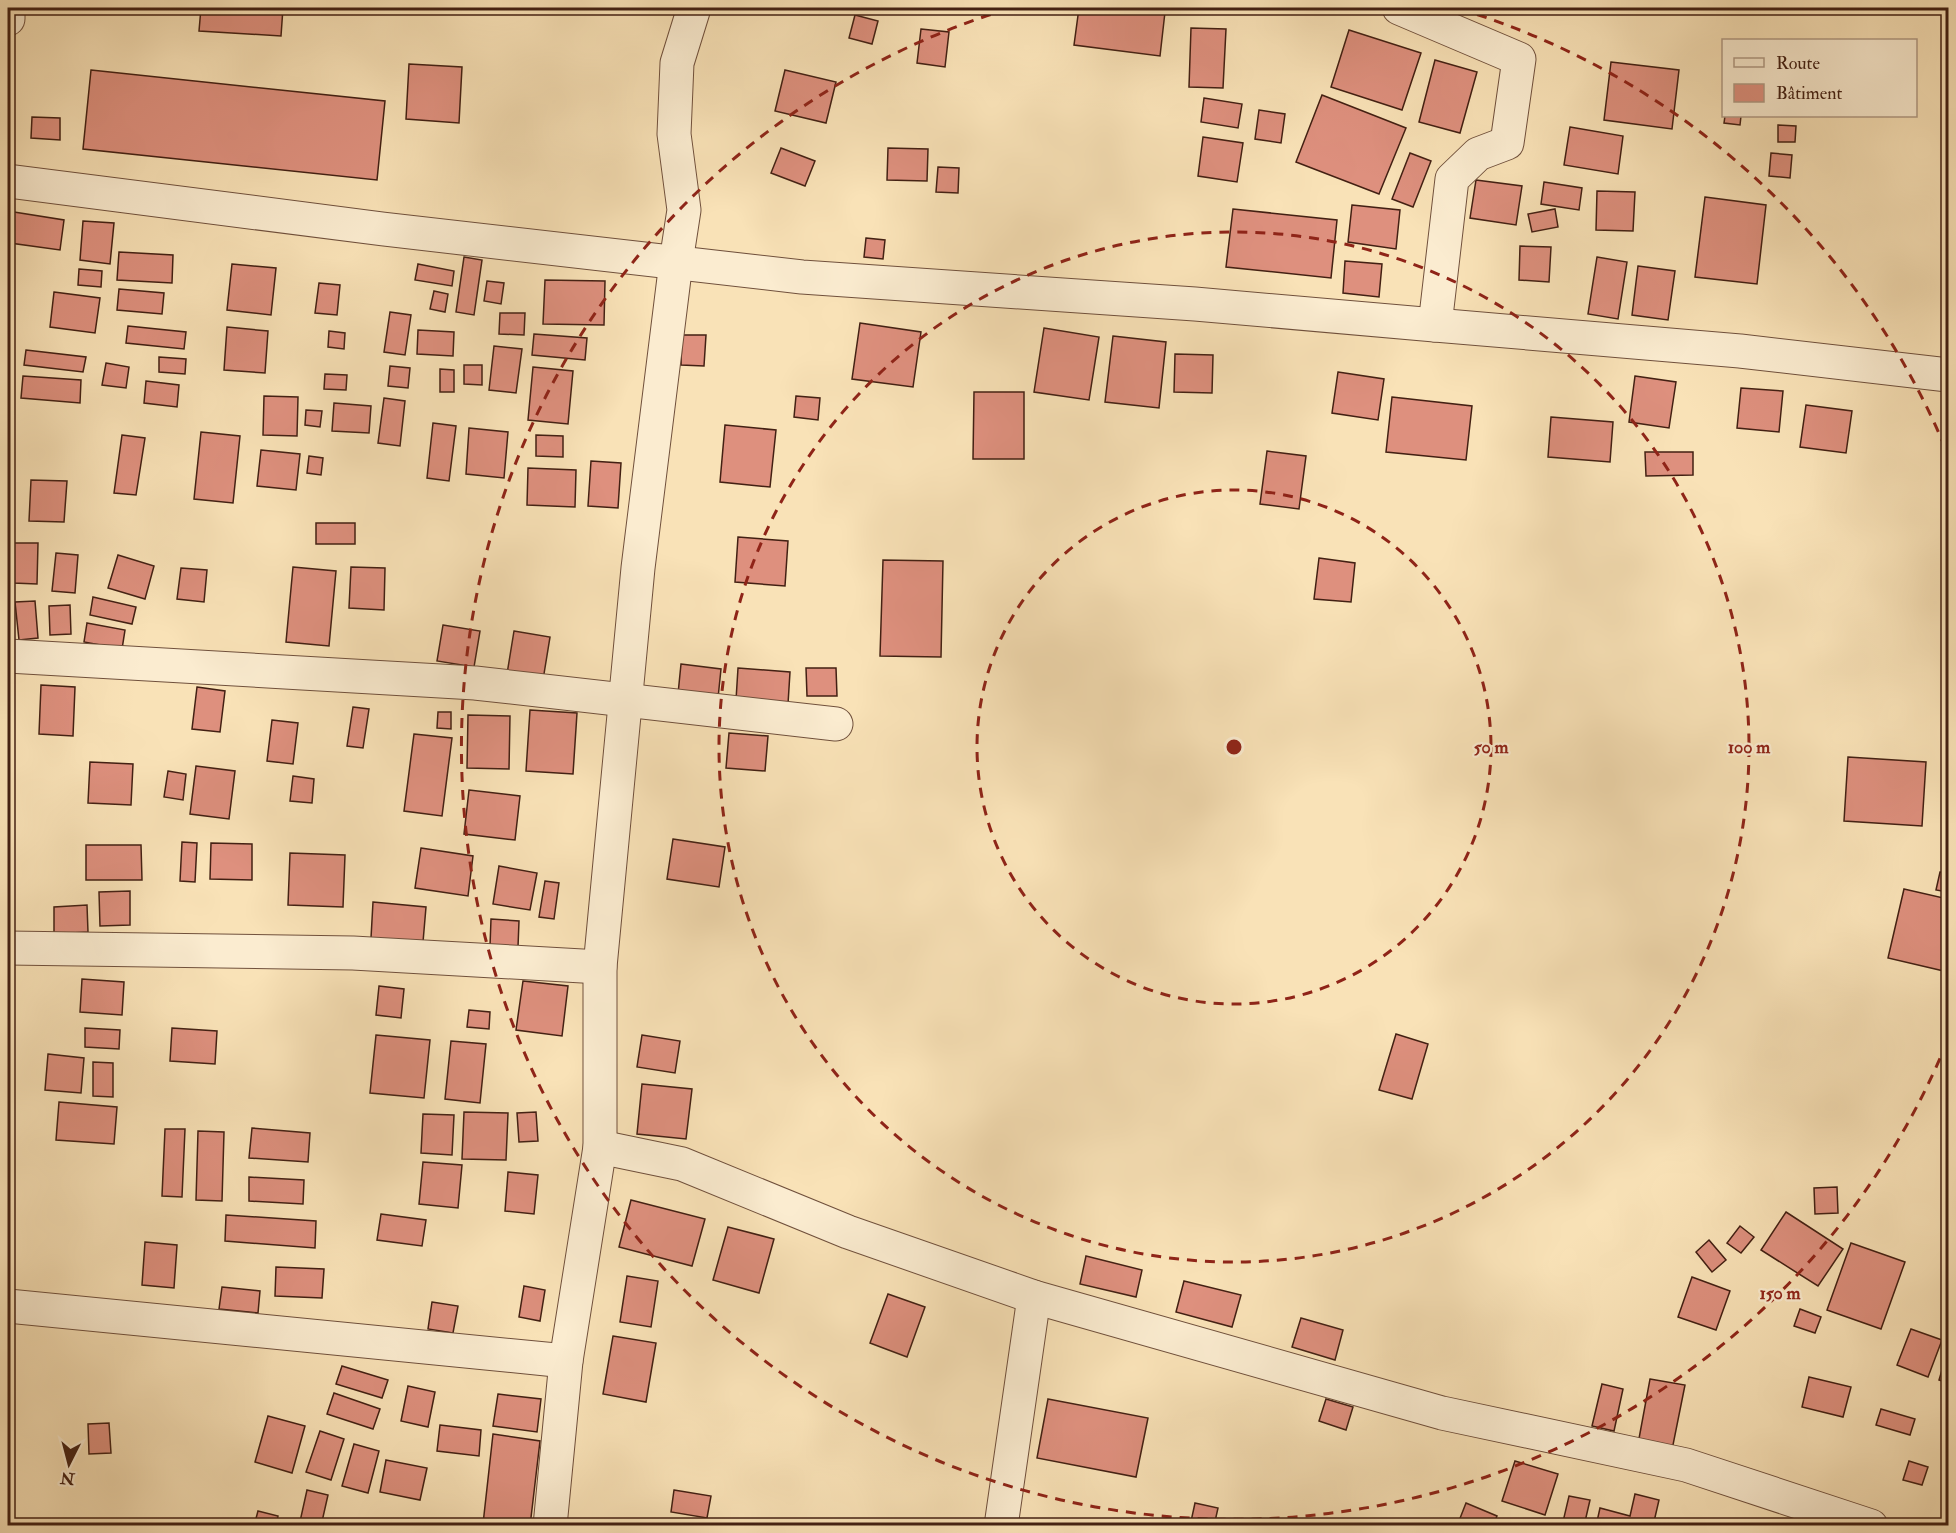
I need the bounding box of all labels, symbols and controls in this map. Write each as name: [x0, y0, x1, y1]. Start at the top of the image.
legend: [1722, 39, 1917, 117]
text: Route: [1776, 52, 1820, 75]
text: Bâtiment: [1776, 82, 1842, 105]
text: 50 m: [1474, 736, 1509, 759]
text: 100 m: [1728, 736, 1771, 759]
centre of rings: [1224, 737, 1244, 757]
text: 150 m: [1759, 1282, 1802, 1305]
north arrow: [39, 1434, 99, 1494]
text: N: [59, 1467, 77, 1489]

